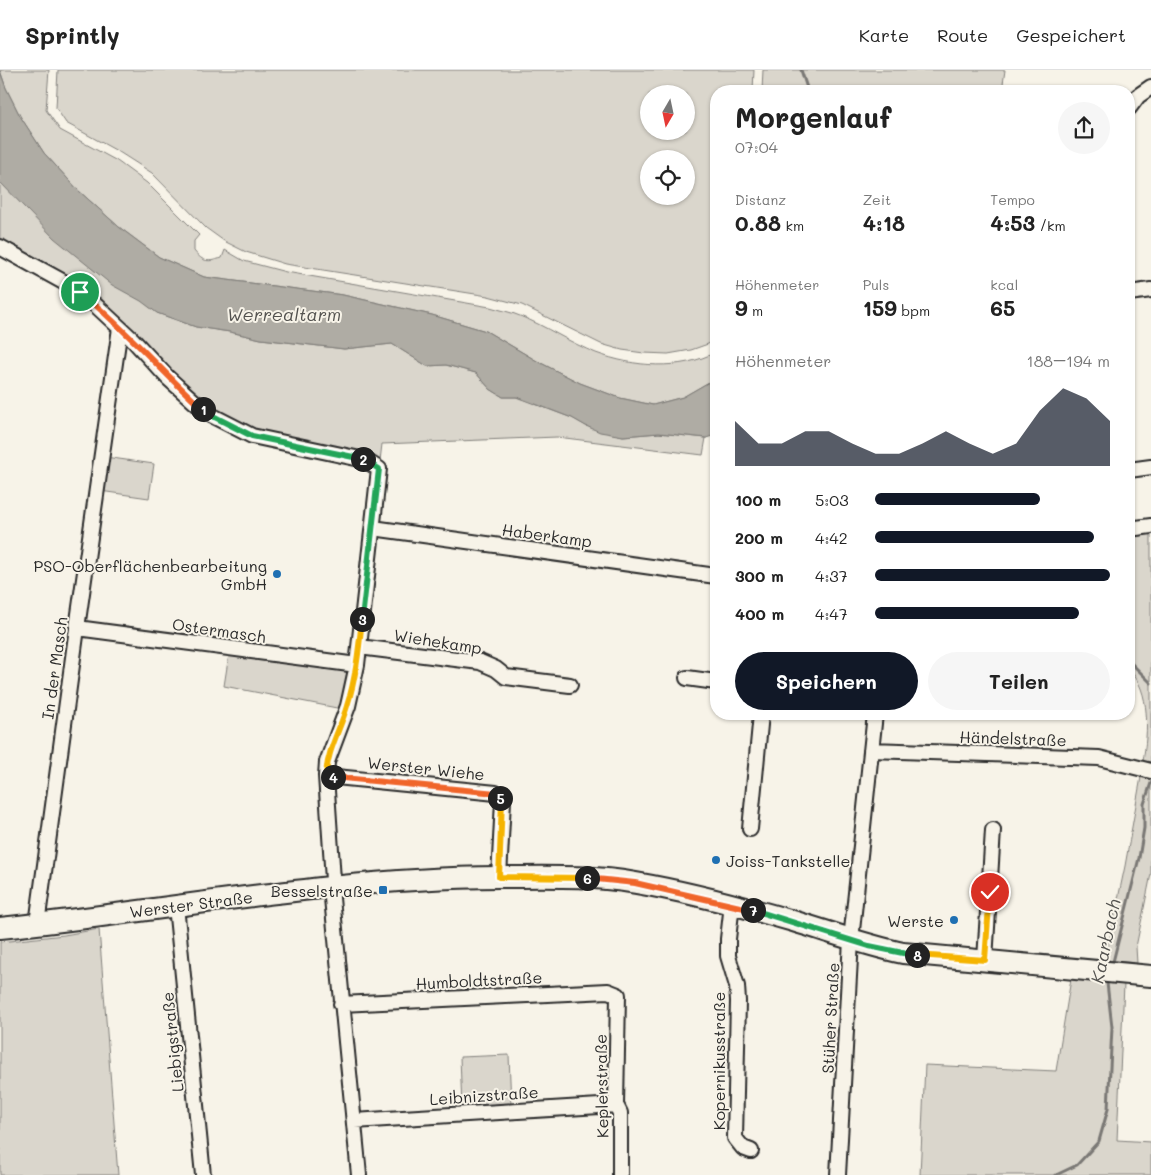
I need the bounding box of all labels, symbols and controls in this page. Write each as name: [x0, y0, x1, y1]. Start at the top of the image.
text: Sprintly: [25, 19, 120, 50]
text: Karte: [859, 23, 909, 47]
text: Route: [937, 23, 988, 47]
text: Gespeichert: [1016, 23, 1126, 47]
north arrow: [640, 85, 695, 140]
map controls: [640, 85, 695, 205]
text: Morgenlauf: [735, 99, 891, 135]
button: share: [1058, 102, 1110, 154]
text: 07:04: [735, 136, 778, 157]
button: locate: [640, 150, 695, 205]
text: Distanz: [735, 190, 786, 209]
text: Zeit: [863, 190, 891, 209]
text: Tempo: [990, 190, 1035, 209]
text: 0.88: [735, 209, 781, 236]
text: 4:18: [863, 209, 905, 236]
text: 4:53: [990, 209, 1035, 236]
text: km: [781, 216, 804, 235]
text: /km: [1035, 216, 1066, 235]
pin: [59, 271, 101, 313]
text: Höhenmeter: [735, 275, 819, 294]
text: Puls: [863, 275, 889, 294]
text: kcal: [990, 275, 1018, 294]
icon: arrive: [66, 278, 94, 306]
text: 9: [735, 294, 748, 321]
text: 159: [863, 294, 897, 321]
text: 65: [990, 294, 1015, 321]
text: m: [748, 301, 763, 320]
text: bpm: [897, 301, 930, 320]
water label: Werrealtarm: [227, 302, 341, 326]
text: Höhenmeter: [735, 350, 831, 371]
text: 188–194 m: [1027, 350, 1110, 371]
pin: 1: [190, 396, 216, 422]
text: 1: [200, 400, 207, 419]
pin: 2: [350, 446, 376, 472]
text: 2: [360, 450, 367, 469]
text: 100 m: [735, 489, 781, 510]
text: 5:03: [815, 489, 849, 510]
street label: Haberkamp: [501, 518, 593, 552]
text: 200 m: [735, 527, 783, 548]
text: 4:42: [815, 527, 848, 548]
place label: PSO-Oberflächenbearbeitung GmbH: [34, 555, 267, 594]
text: 300 m: [735, 565, 784, 586]
text: 4:37: [815, 565, 848, 586]
marker: PSO-Oberflächenbearbeitung GmbH: [271, 568, 283, 580]
text: 400 m: [735, 603, 784, 624]
text: 4:47: [815, 603, 848, 624]
pin: 3: [350, 606, 374, 632]
text: 3: [358, 610, 367, 629]
street label: Ostermasch: [171, 613, 267, 647]
street label: In der Masch: [36, 615, 72, 721]
street label: Wiehekamp: [392, 624, 484, 658]
button: Speichern: [735, 652, 918, 710]
button: Teilen: [928, 652, 1110, 710]
street label: Händelstraße: [959, 726, 1067, 750]
street label: Werster Wiehe: [366, 751, 486, 785]
pin: 4: [320, 764, 346, 790]
text: 4: [329, 768, 338, 787]
pin: 5: [488, 786, 512, 810]
text: 5: [496, 789, 505, 808]
place label: Joiss-Tankstelle: [726, 850, 850, 871]
marker: Joiss-Tankstelle: [710, 854, 722, 866]
pin: 6: [574, 866, 600, 890]
text: 6: [583, 869, 592, 888]
pin: [969, 871, 1011, 913]
icon: check: [976, 878, 1004, 906]
place label: Besselstraße: [271, 880, 373, 901]
marker: Besselstraße: [377, 884, 389, 896]
street label: Werster Straße: [128, 886, 254, 922]
water label: Kaarbach: [1084, 897, 1126, 985]
pin: 7: [740, 898, 766, 922]
text: 7: [750, 901, 757, 920]
place label: Werste: [887, 910, 944, 931]
marker: Werste: [948, 914, 960, 926]
pin: 8: [904, 942, 930, 968]
text: 8: [913, 946, 922, 965]
street label: Stüher Straße: [817, 962, 843, 1074]
street label: Humboldtstraße: [415, 966, 543, 994]
street label: Liebigstraße: [156, 991, 188, 1093]
street label: Kopernikusstraße: [708, 992, 729, 1130]
street label: Keplerstraße: [590, 1034, 612, 1138]
street label: Leibnizstraße: [429, 1081, 539, 1109]

